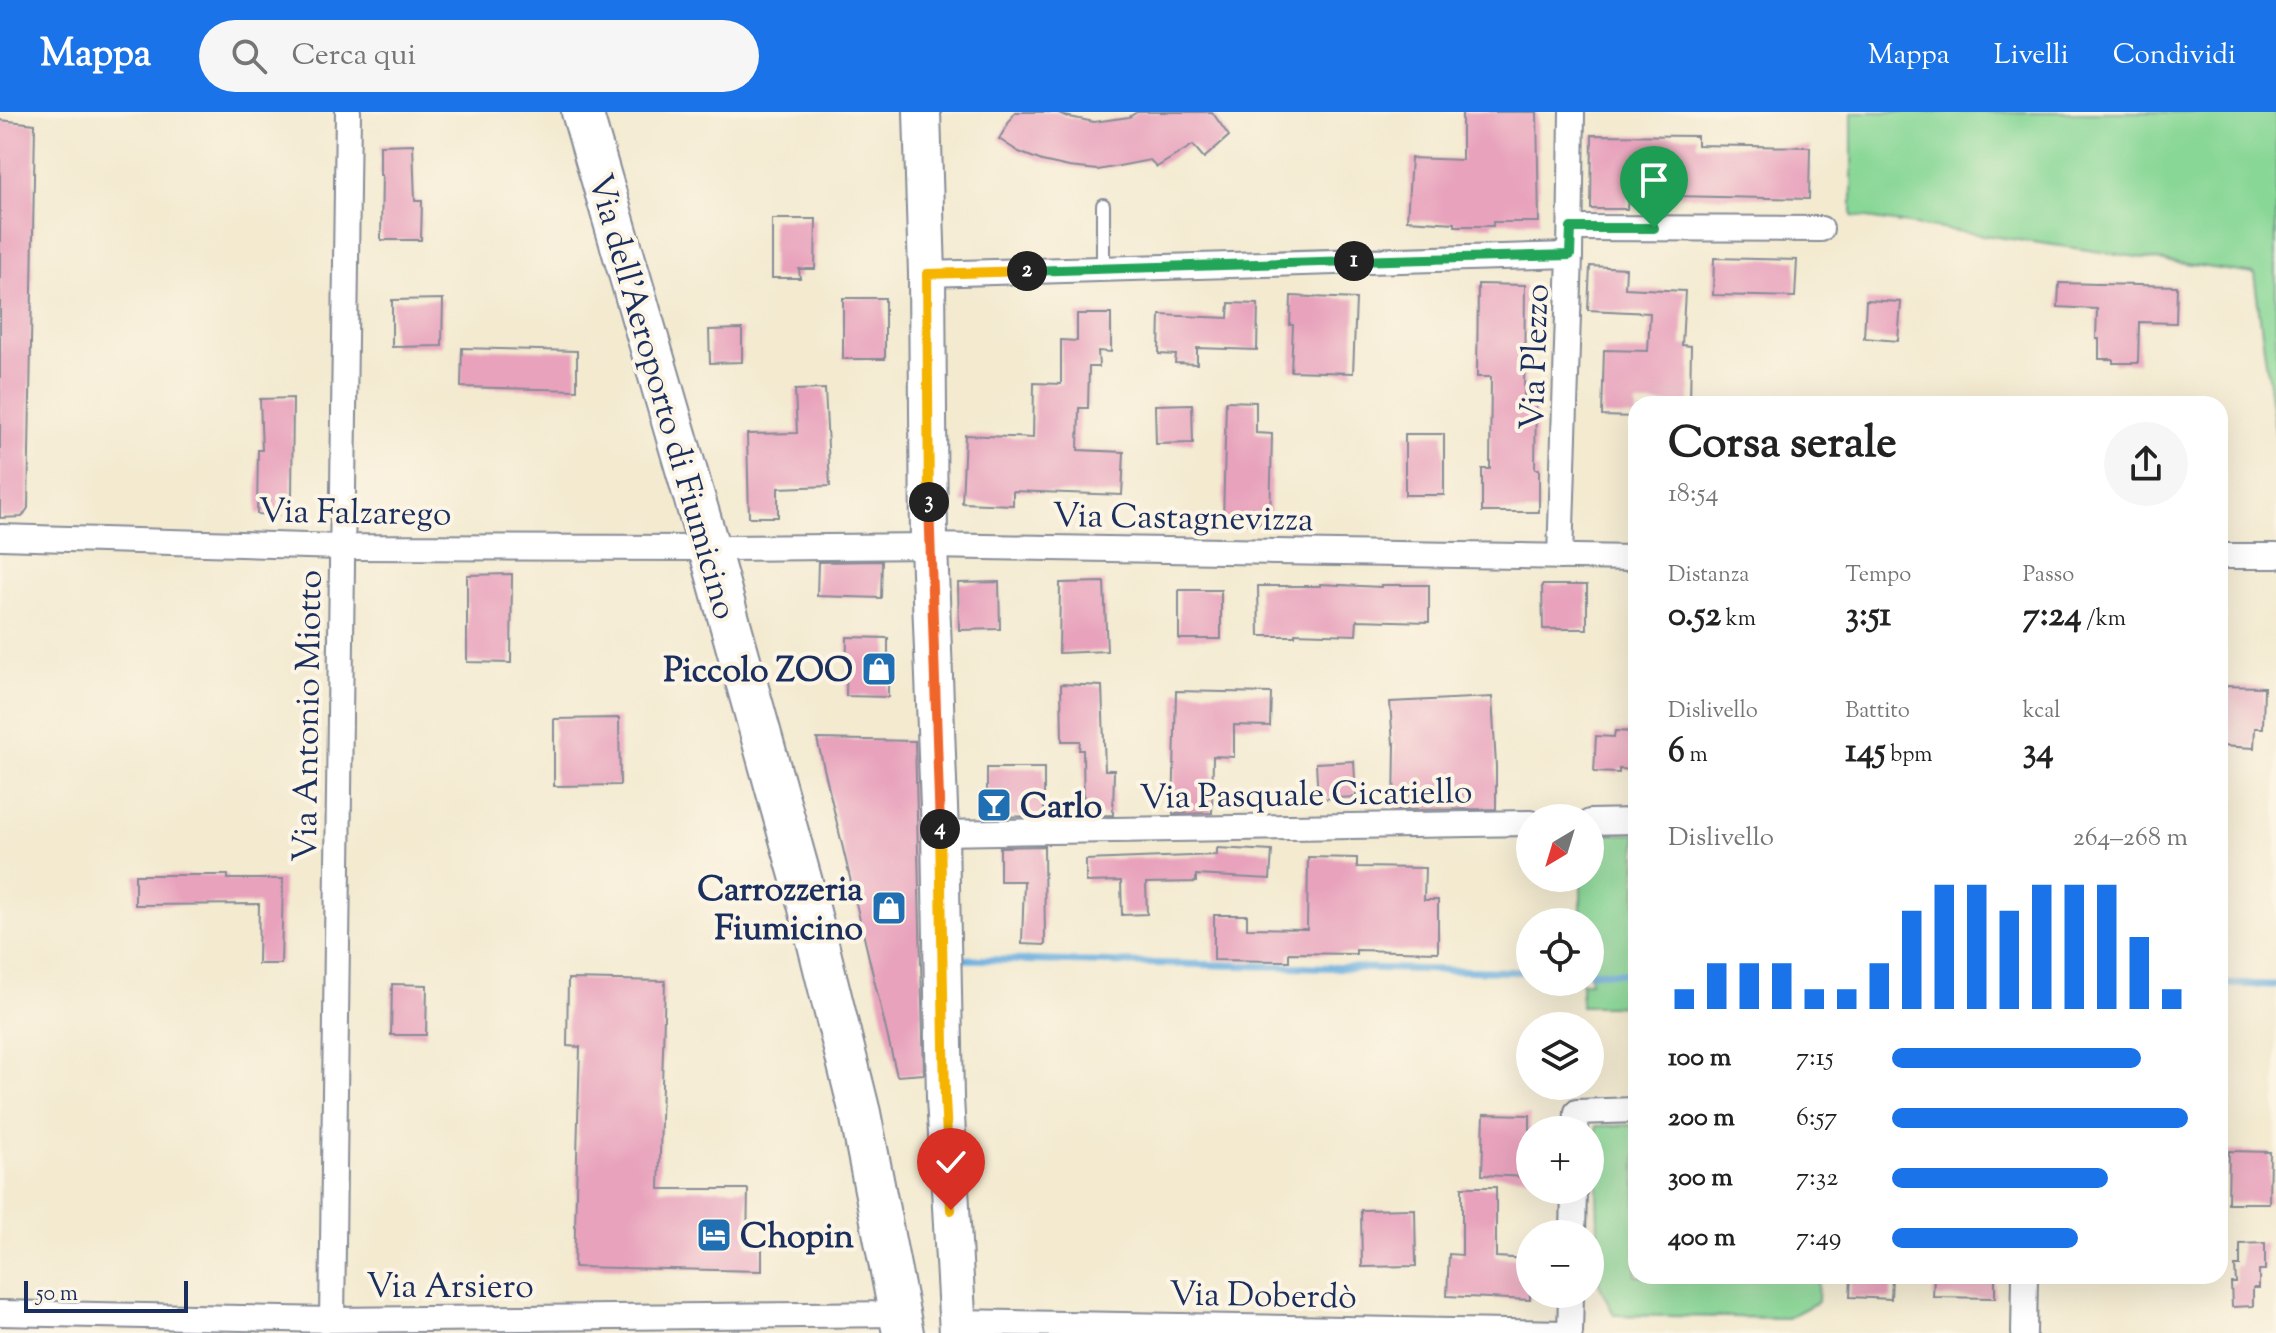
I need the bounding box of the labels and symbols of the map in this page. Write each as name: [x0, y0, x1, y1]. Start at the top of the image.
pin: [1620, 146, 1688, 228]
street label: Via dell'Aeroporto di Fiumicino: [574, 169, 748, 625]
pin: 1: [1334, 241, 1374, 281]
pin: 2: [1007, 251, 1047, 291]
street label: Via Plezzo: [1509, 283, 1564, 431]
pin: 3: [909, 482, 949, 522]
street label: Via Falzarego: [258, 488, 452, 541]
street label: Via Castagnevizza: [1052, 493, 1314, 546]
street label: Via Antonio Miotto: [282, 570, 337, 862]
place label: Piccolo ZOO: [664, 648, 853, 697]
shop icon: Piccolo ZOO: [860, 650, 898, 688]
street label: Via Pasquale Cicatiello: [1139, 769, 1473, 824]
place label: Carlo: [1020, 784, 1102, 833]
bar icon: Carlo: [975, 786, 1013, 824]
north arrow: [1516, 804, 1604, 892]
pin: 4: [920, 809, 960, 849]
place label: Carrozzeria Fiumicino: [697, 867, 863, 955]
shop icon: Carrozzeria Fiumicino: [870, 889, 908, 927]
pin: [917, 1128, 985, 1210]
place label: Chopin: [740, 1214, 854, 1263]
hotel icon: Chopin: [695, 1216, 733, 1254]
street label: Via Arsiero: [366, 1264, 534, 1313]
street label: Via Doberdò: [1169, 1271, 1357, 1324]
scale bar: [24, 1277, 188, 1313]

